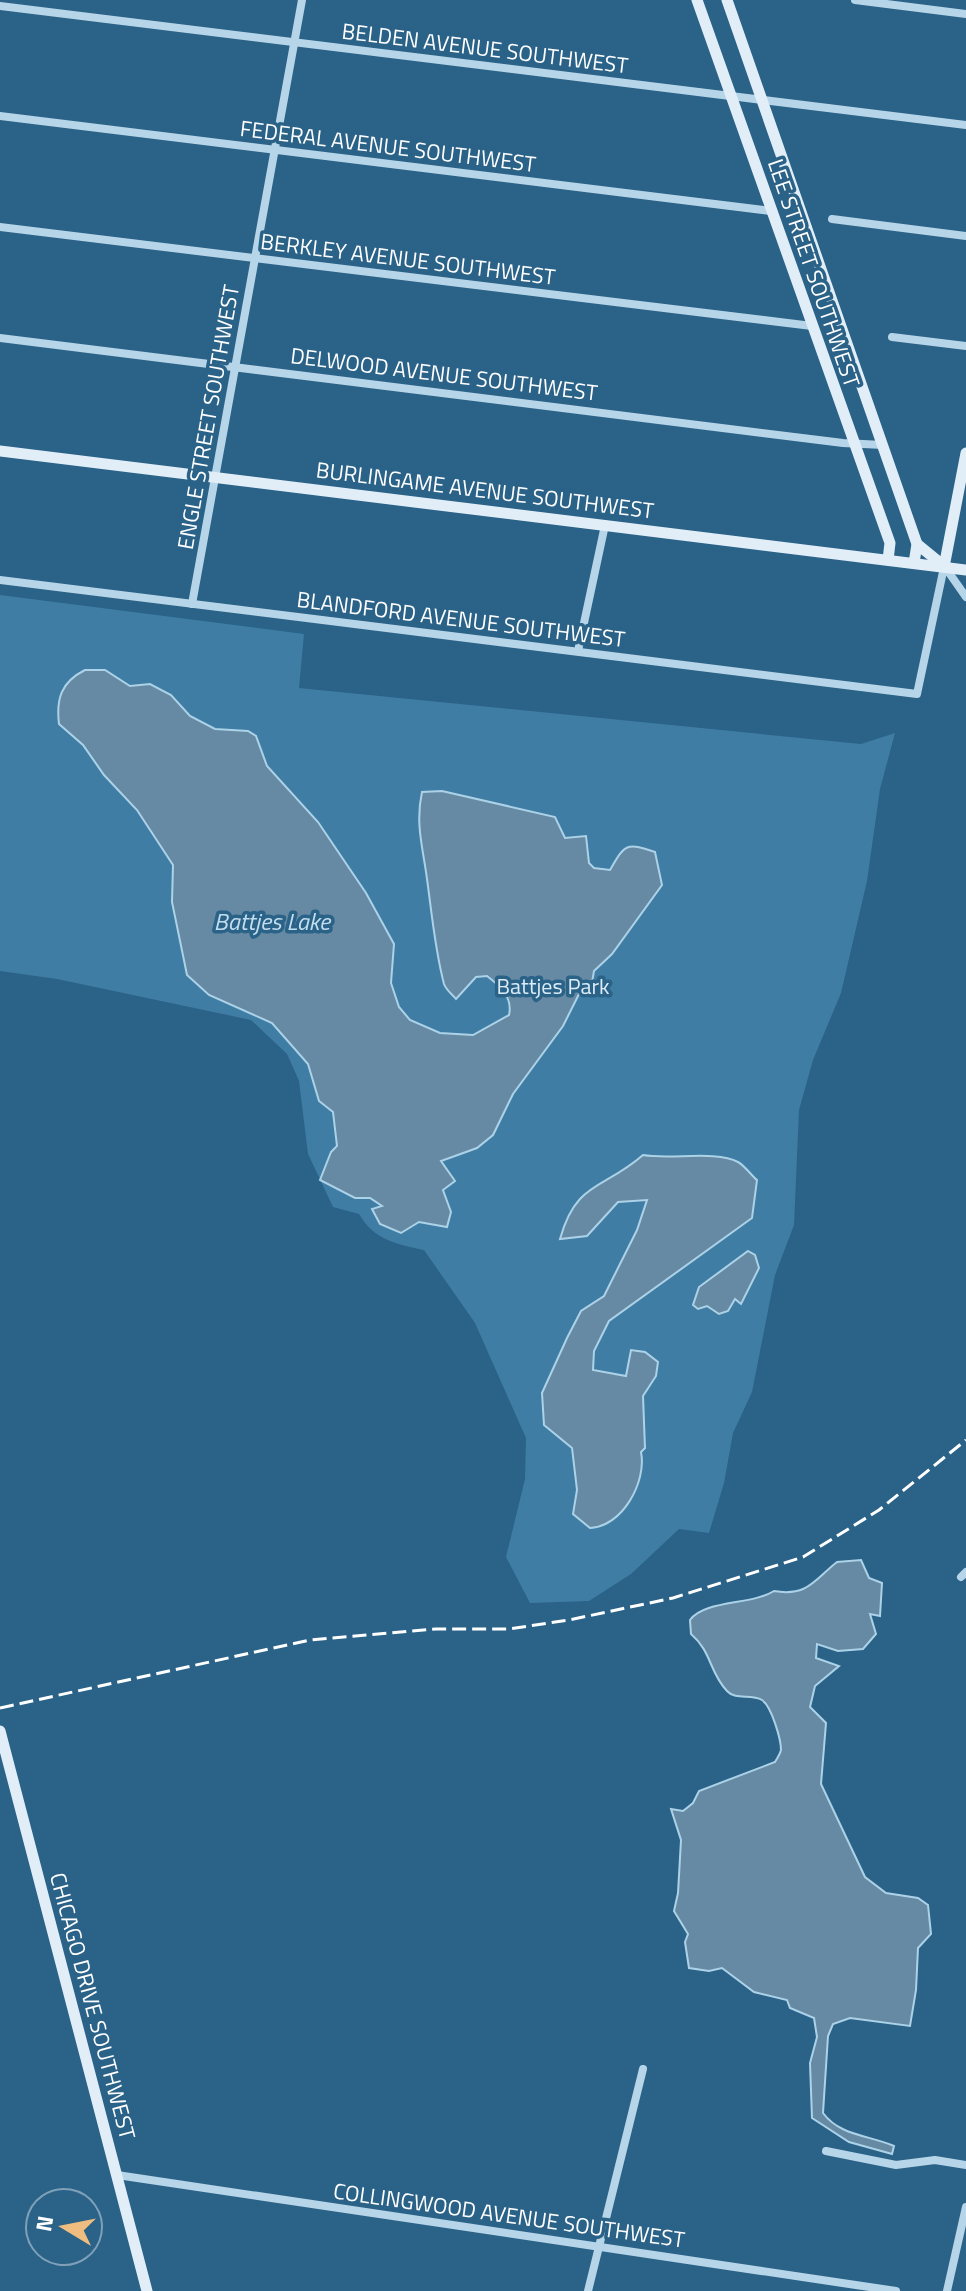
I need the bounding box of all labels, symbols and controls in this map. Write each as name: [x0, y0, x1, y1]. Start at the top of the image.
street label: BELDEN AVENUE SOUTHWEST: [340, 14, 630, 82]
street label: FEDERAL AVENUE SOUTHWEST: [238, 111, 538, 181]
street label: LEE STREET SOUTHWEST: [759, 154, 869, 392]
street label: BERKLEY AVENUE SOUTHWEST: [259, 224, 558, 294]
street label: ENGLE STREET SOUTHWEST: [168, 282, 248, 552]
street label: DELWOOD AVENUE SOUTHWEST: [289, 338, 600, 410]
street label: BURLINGAME AVENUE SOUTHWEST: [314, 452, 656, 528]
street label: BLANDFORD AVENUE SOUTHWEST: [295, 582, 627, 656]
water label: Battjes Lake: [214, 903, 332, 939]
park label: Battjes Park: [496, 969, 610, 1003]
street label: CHICAGO DRIVE SOUTHWEST: [41, 1869, 145, 2144]
street label: COLLINGWOOD AVENUE SOUTHWEST: [331, 2174, 687, 2257]
north arrow: [24, 2187, 104, 2267]
text: N: [26, 2213, 62, 2234]

